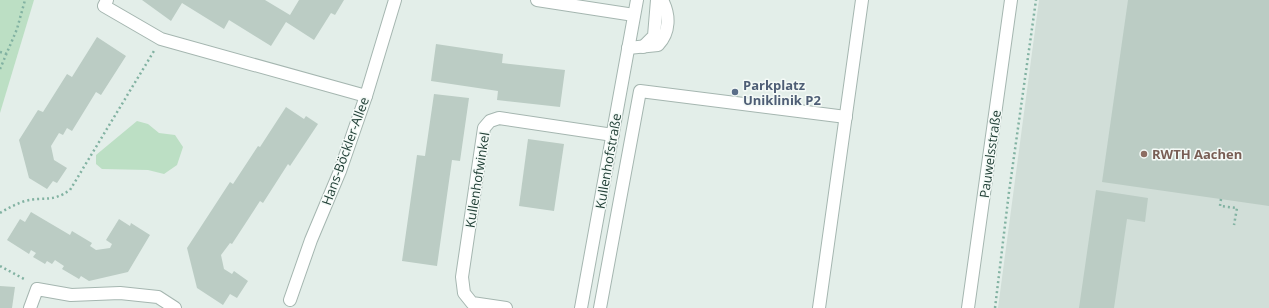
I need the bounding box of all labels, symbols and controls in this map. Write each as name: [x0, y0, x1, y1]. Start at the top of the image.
place label: Parkplatz Uniklinik P2: [743, 76, 821, 109]
marker: Parkplatz Uniklinik P2: [730, 87, 740, 97]
street label: Hans-Böckler-Allee: [317, 94, 373, 208]
street label: Pauwelsstraße: [975, 109, 1005, 199]
street label: Kullenhofstraße: [591, 112, 625, 210]
street label: Kullenhofwinkel: [461, 131, 493, 229]
place label: RWTH Aachen: [1152, 145, 1242, 163]
marker: RWTH Aachen: [1139, 149, 1149, 159]

